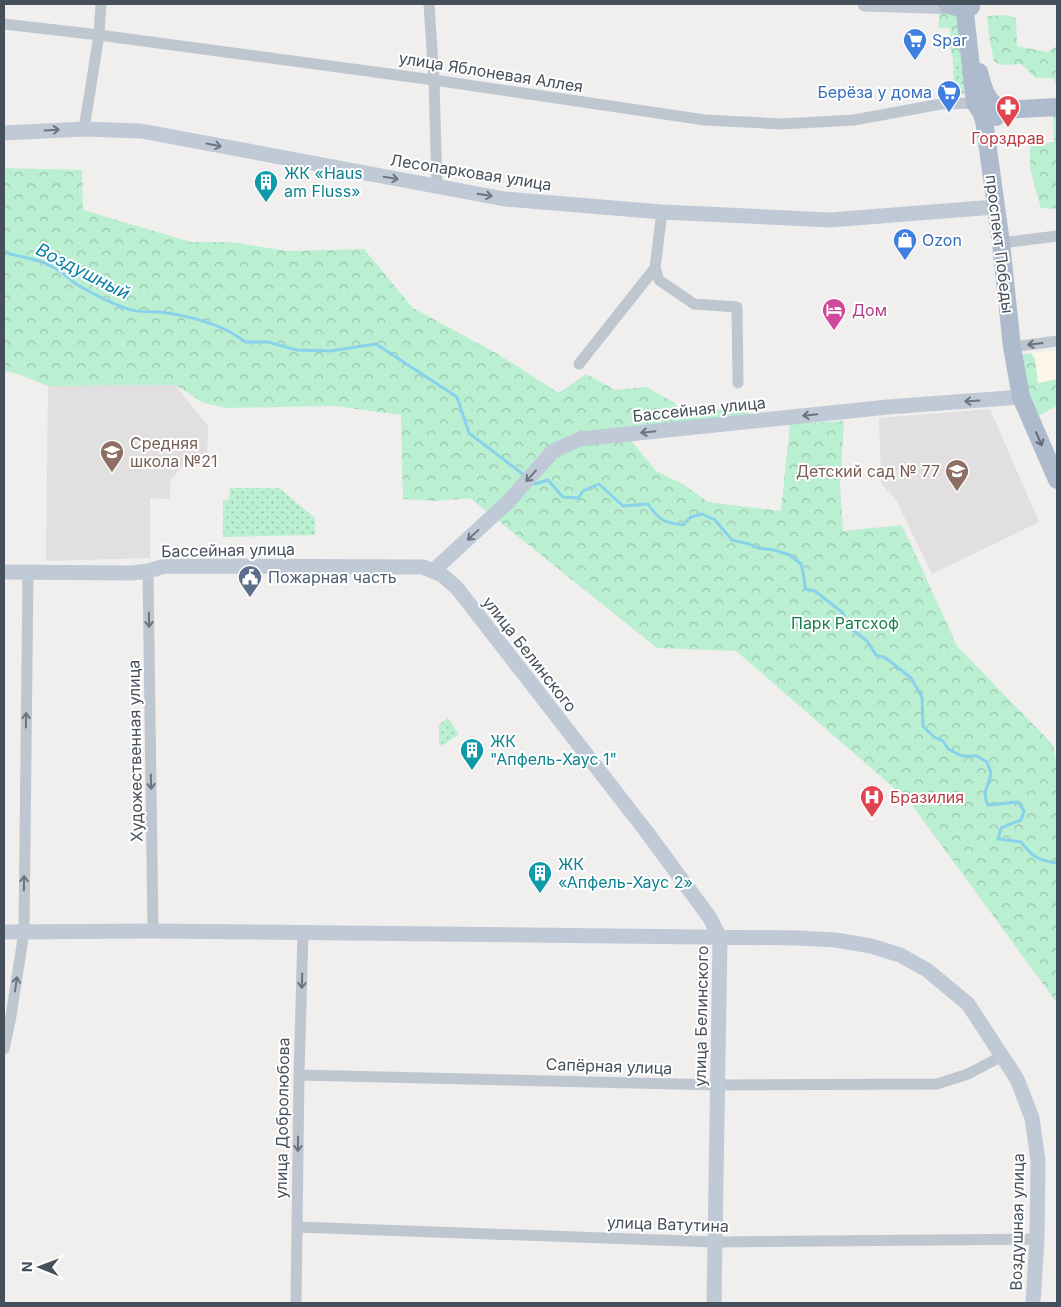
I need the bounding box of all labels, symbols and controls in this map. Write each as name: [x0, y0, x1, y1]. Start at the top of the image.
supermarket icon: Spar: [902, 27, 928, 61]
place label: Spar: [932, 30, 967, 50]
street label: улица Яблоневая Аллея: [397, 48, 585, 96]
supermarket icon: Берёза у дома: [936, 79, 962, 113]
place label: Берёза у дома: [817, 82, 932, 102]
pharmacy icon: Горздрав: [995, 94, 1021, 128]
one-way arrow: [44, 126, 60, 135]
place label: Горздрав: [971, 128, 1045, 148]
one-way arrow: [205, 141, 221, 151]
street label: Лесопарковая улица: [389, 149, 553, 195]
place label: ЖК «Haus am Fluss»: [284, 163, 363, 201]
building icon: ЖК «Haus am Fluss»: [253, 169, 279, 203]
one-way arrow: [382, 174, 398, 183]
street label: проспект Победы: [982, 174, 1018, 314]
one-way arrow: [477, 191, 493, 200]
shop icon: Ozon: [892, 227, 918, 261]
place label: Ozon: [922, 230, 962, 250]
water label: Воздушный: [33, 238, 134, 304]
hotel icon: Дом: [821, 297, 847, 331]
place label: Дом: [852, 300, 887, 320]
one-way arrow: [1027, 339, 1043, 349]
street label: Бассейная улица: [631, 392, 767, 426]
one-way arrow: [964, 396, 980, 405]
one-way arrow: [802, 410, 818, 420]
one-way arrow: [641, 427, 657, 437]
one-way arrow: [1034, 431, 1044, 446]
place label: Средняя школа №21: [130, 433, 218, 471]
school or university icon: Средняя школа №21: [99, 439, 125, 473]
school or university icon: Детский сад № 77: [944, 458, 970, 492]
place label: Детский сад № 77: [796, 461, 940, 481]
one-way arrow: [525, 470, 537, 483]
one-way arrow: [467, 529, 479, 541]
street label: Бассейная улица: [161, 539, 295, 561]
public building icon: Пожарная часть: [237, 564, 263, 598]
place label: Пожарная часть: [268, 567, 397, 587]
street label: улица Белинского: [479, 592, 581, 716]
one-way arrow: [144, 612, 154, 628]
park label: Парк Ратсхоф: [791, 613, 899, 633]
street label: Художественная улица: [123, 660, 147, 842]
one-way arrow: [21, 713, 31, 729]
place label: ЖК "Апфель-Хаус 1": [490, 731, 617, 769]
building icon: ЖК "Апфель-Хаус 1": [459, 737, 485, 771]
one-way arrow: [146, 774, 156, 790]
hospital icon: Бразилия: [859, 784, 885, 818]
place label: Бразилия: [890, 787, 964, 807]
place label: ЖК «Апфель-Хаус 2»: [558, 854, 693, 892]
building icon: ЖК «Апфель-Хаус 2»: [527, 860, 553, 894]
one-way arrow: [19, 875, 29, 892]
street label: улица Белинского: [690, 945, 712, 1087]
one-way arrow: [297, 973, 306, 989]
one-way arrow: [11, 977, 21, 993]
street label: улица Добролюбова: [271, 1037, 293, 1199]
street label: Сапёрная улица: [545, 1054, 673, 1078]
one-way arrow: [293, 1135, 302, 1151]
street label: Воздушная улица: [1006, 1153, 1028, 1291]
street label: улица Ватутина: [607, 1212, 729, 1236]
north arrow: [15, 1242, 65, 1292]
text: N: [18, 1261, 35, 1272]

